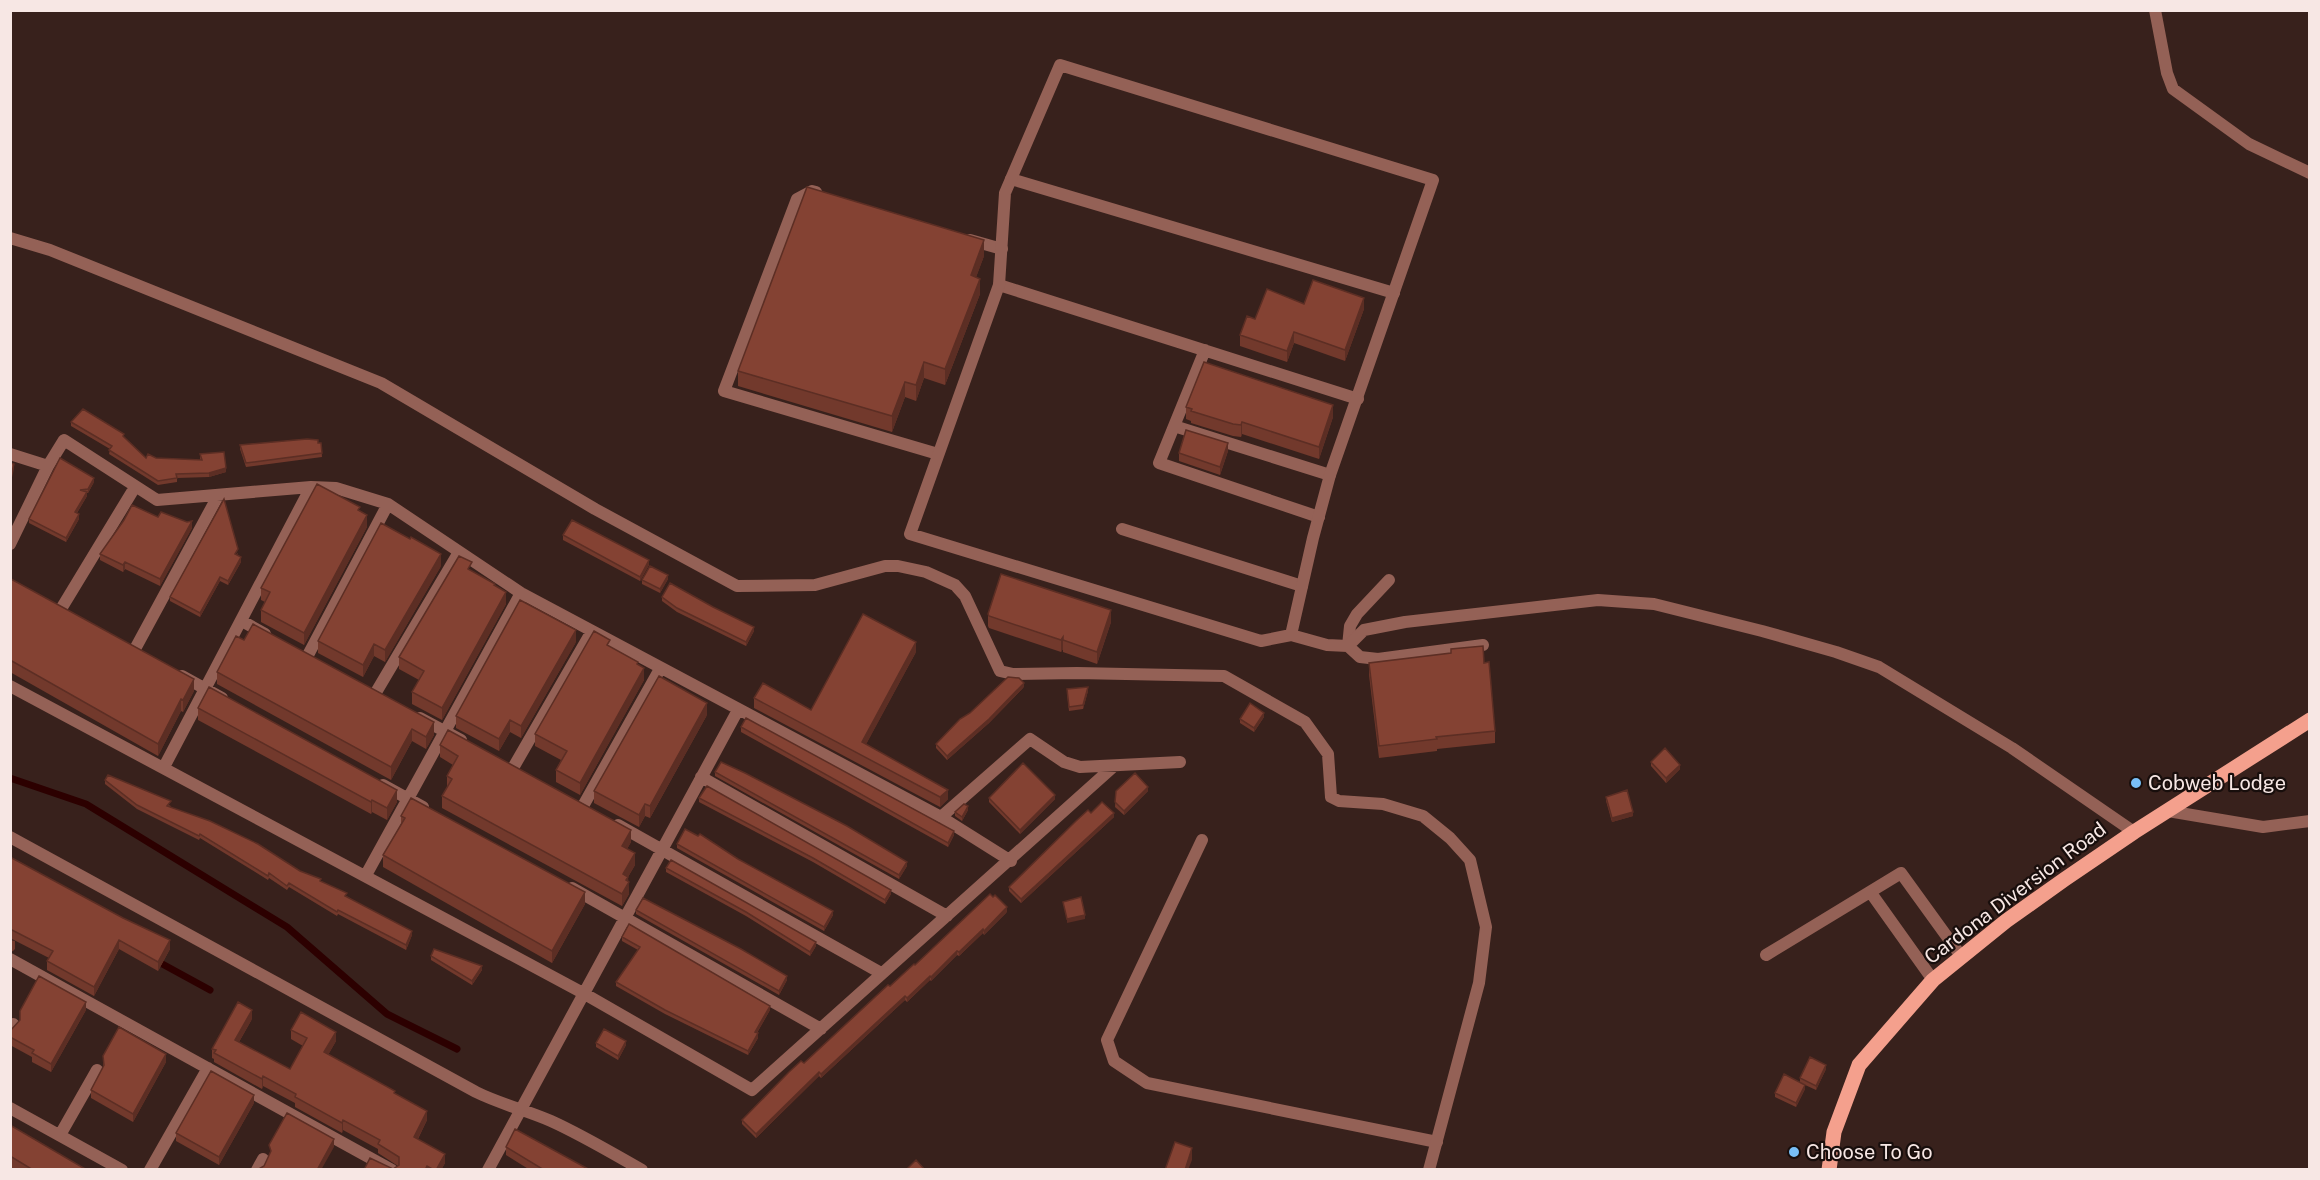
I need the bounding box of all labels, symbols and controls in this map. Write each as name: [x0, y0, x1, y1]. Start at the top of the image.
place label: Cobweb Lodge: [2148, 771, 2286, 795]
marker: Cobweb Lodge: [2129, 776, 2143, 790]
street label: Cardona Diversion Road: [1920, 817, 2110, 969]
place label: Choose To Go: [1806, 1140, 1933, 1164]
marker: Choose To Go: [1787, 1145, 1801, 1159]

